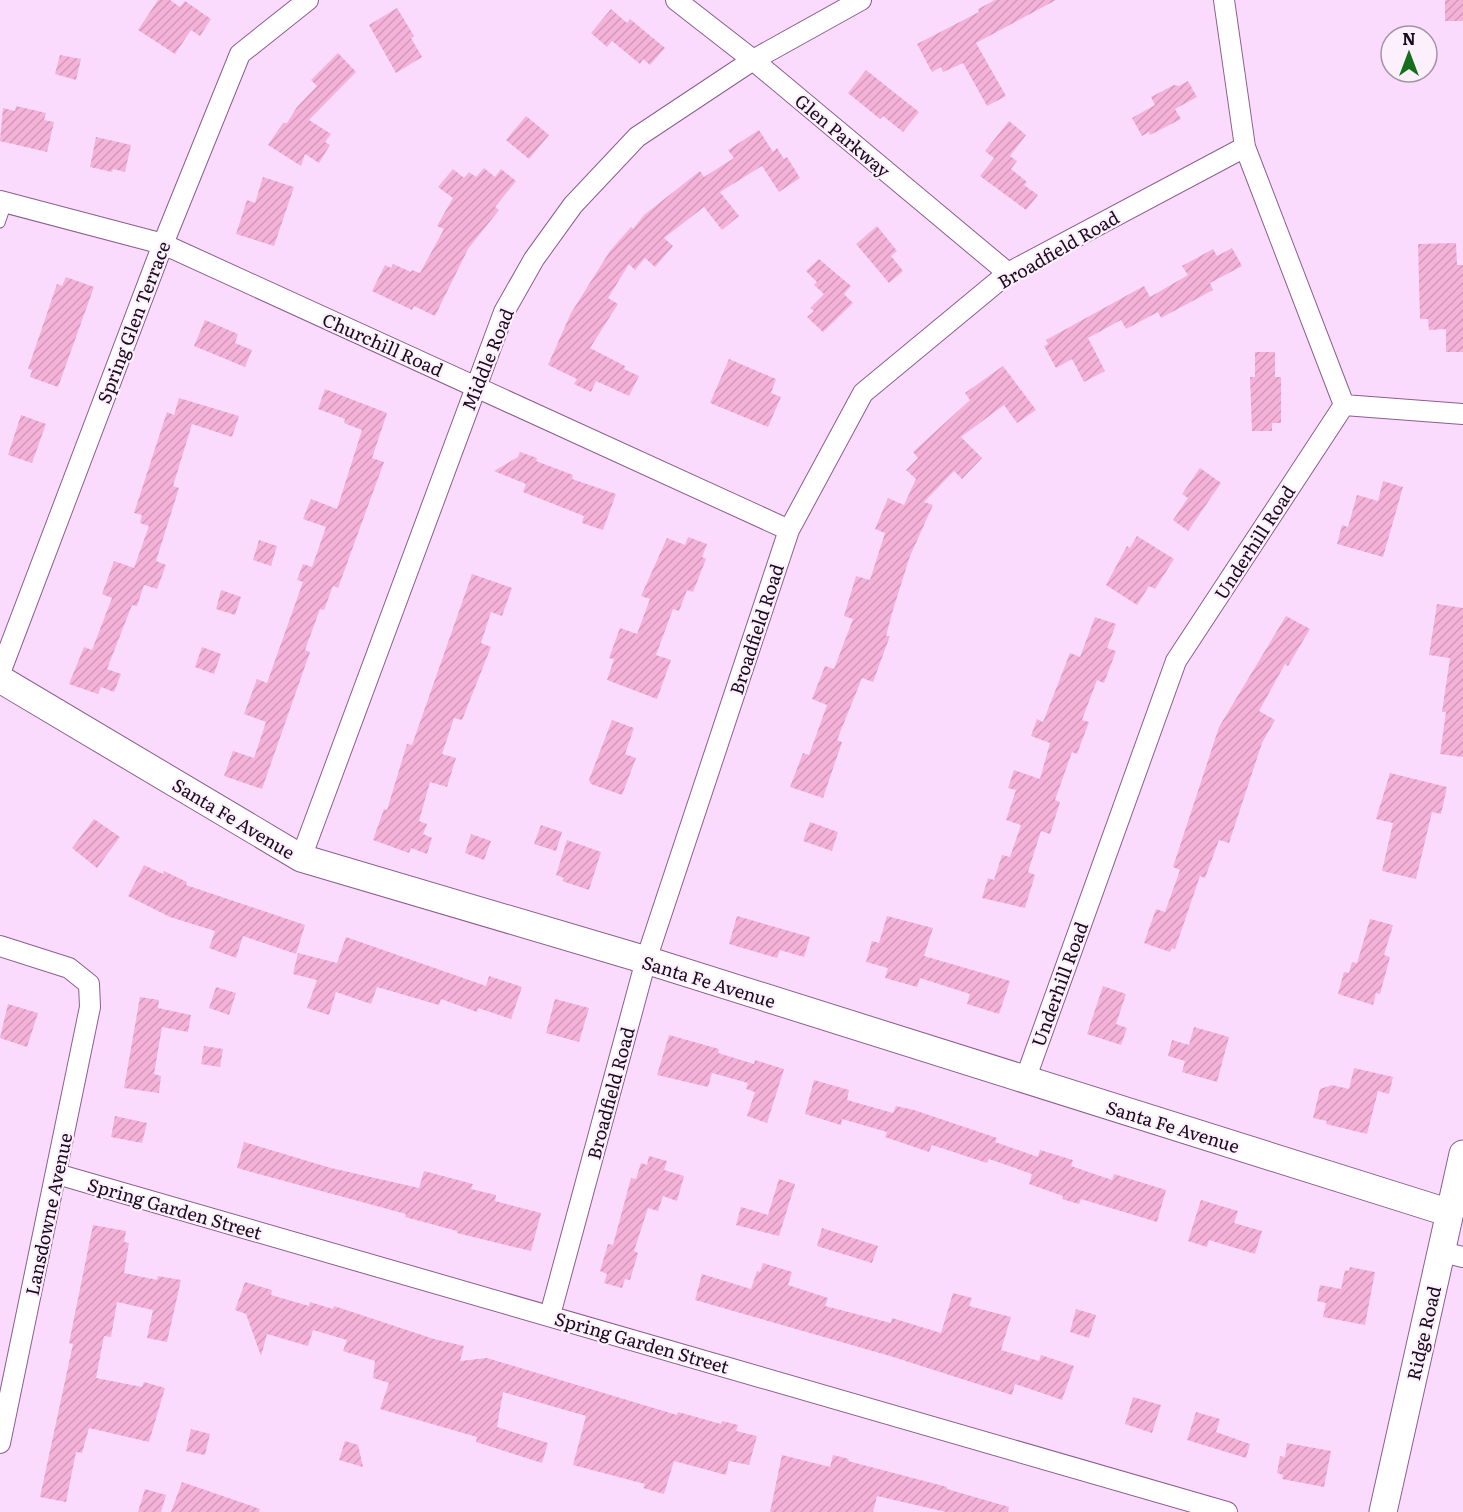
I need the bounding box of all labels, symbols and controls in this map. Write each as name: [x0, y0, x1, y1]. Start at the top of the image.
north arrow: [1379, 24, 1439, 84]
text: N: [1402, 26, 1416, 50]
street label: Glen Parkway: [789, 87, 897, 184]
street label: Broadfield Road: [992, 203, 1124, 295]
street label: Spring Glen Terrace: [90, 237, 176, 407]
street label: Middle Road: [454, 304, 520, 414]
street label: Churchill Road: [318, 305, 448, 383]
street label: Underhill Road: [1207, 480, 1301, 604]
street label: Broadfield Road: [722, 560, 790, 698]
street label: Santa Fe Avenue: [168, 771, 300, 865]
street label: Underhill Road: [1024, 918, 1094, 1050]
street label: Santa Fe Avenue: [639, 948, 779, 1014]
street label: Broadfield Road: [579, 1024, 641, 1162]
street label: Santa Fe Avenue: [1103, 1093, 1243, 1159]
street label: Lansdowne Avenue: [18, 1130, 78, 1298]
street label: Spring Garden Street: [85, 1170, 266, 1246]
street label: Ridge Road: [1399, 1283, 1447, 1383]
street label: Spring Garden Street: [552, 1304, 733, 1380]

